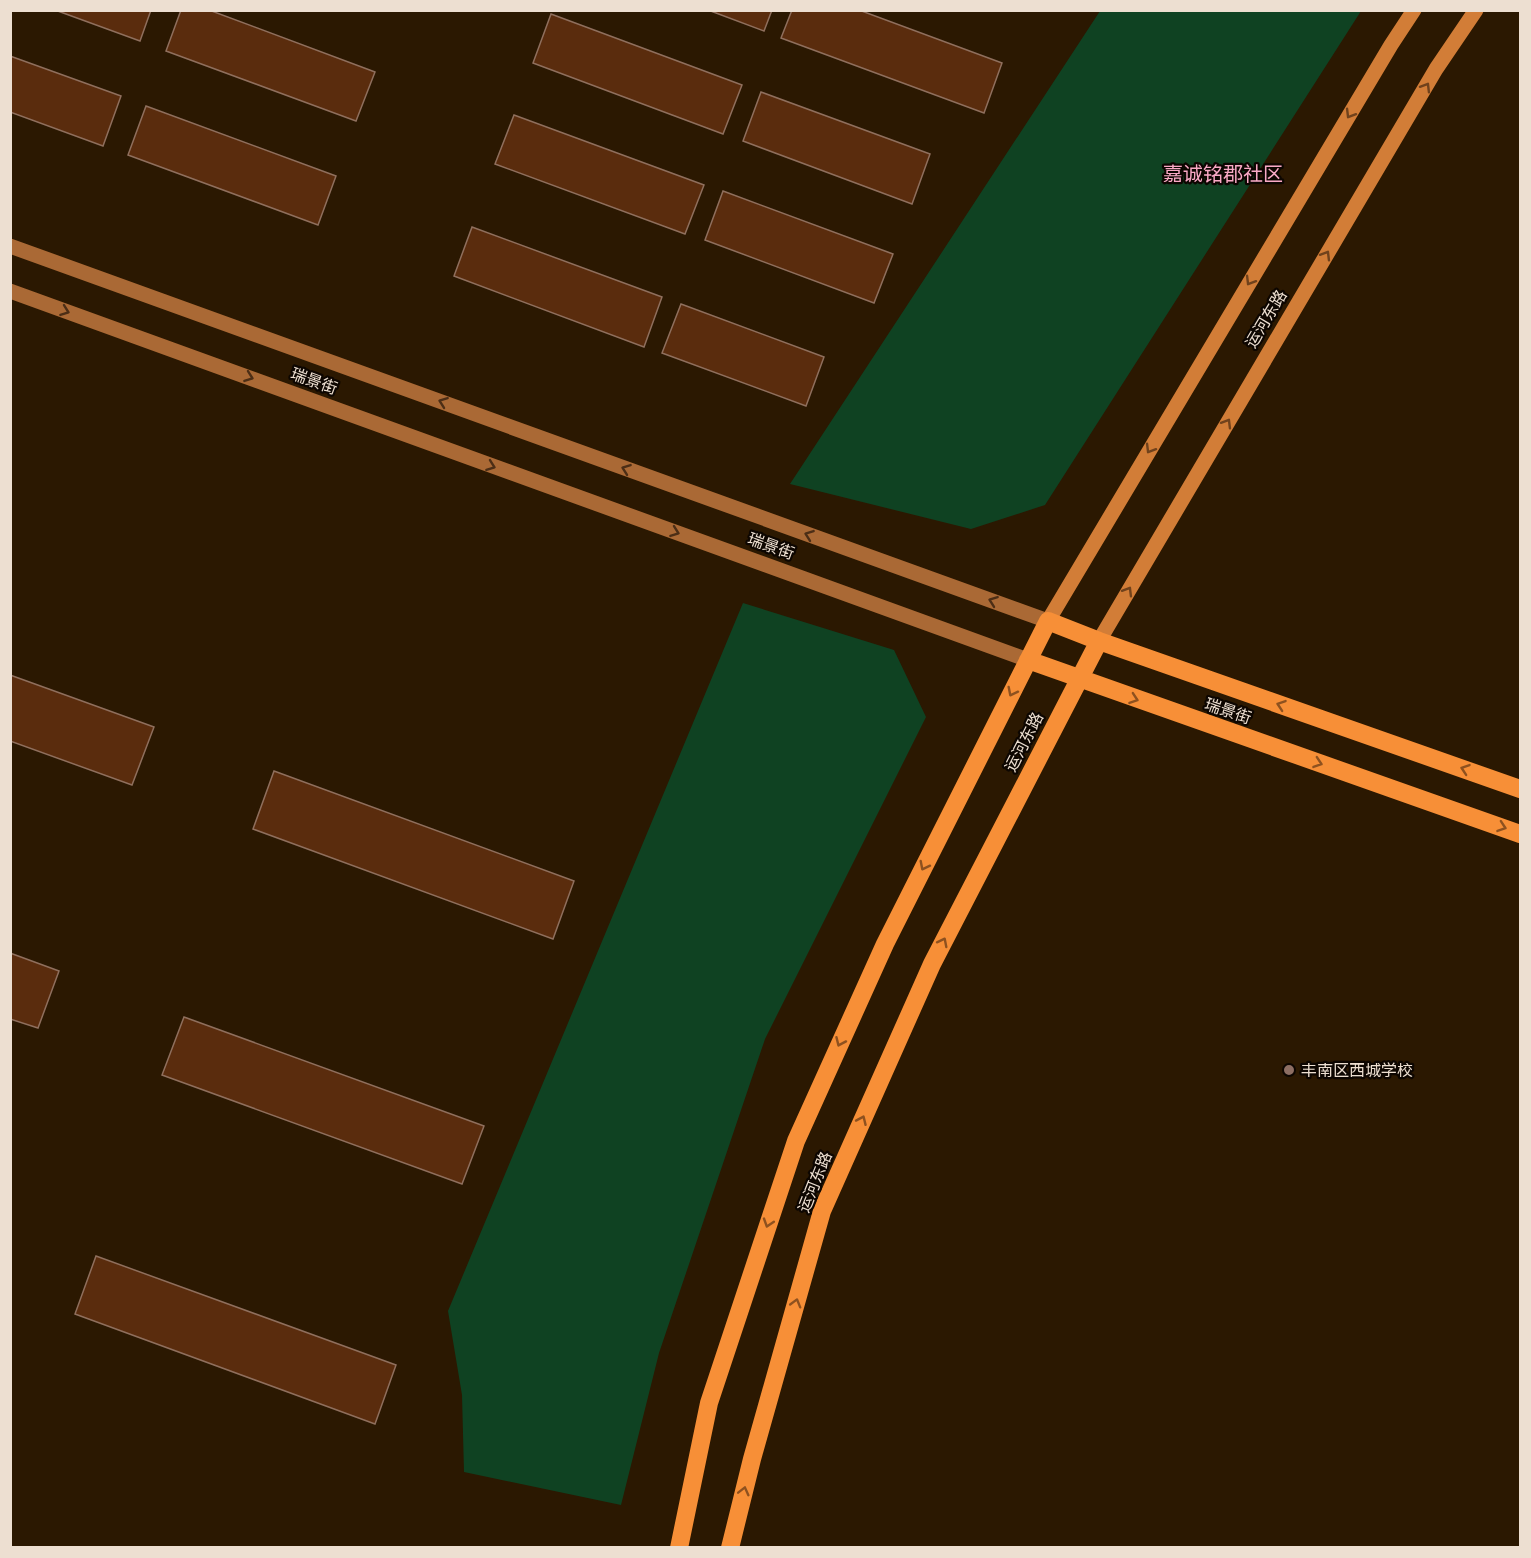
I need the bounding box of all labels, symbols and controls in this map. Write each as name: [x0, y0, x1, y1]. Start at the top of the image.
one-way arrow: [1418, 83, 1430, 93]
one-way arrow: [1346, 108, 1358, 118]
district label: 嘉诚铭郡社区: [1163, 163, 1283, 185]
one-way arrow: [1319, 251, 1331, 261]
one-way arrow: [1246, 275, 1258, 285]
street label: 运河东路: [1242, 287, 1290, 351]
one-way arrow: [59, 304, 70, 316]
street label: 瑞景街: [289, 365, 339, 397]
one-way arrow: [243, 370, 254, 383]
one-way arrow: [438, 397, 448, 410]
one-way arrow: [1220, 419, 1232, 429]
one-way arrow: [1146, 443, 1158, 453]
one-way arrow: [485, 458, 496, 471]
one-way arrow: [621, 463, 632, 476]
one-way arrow: [668, 525, 679, 537]
street label: 瑞景街: [746, 530, 796, 562]
one-way arrow: [804, 530, 815, 542]
one-way arrow: [1121, 587, 1133, 597]
one-way arrow: [988, 596, 999, 609]
one-way arrow: [1008, 686, 1019, 696]
one-way arrow: [1128, 691, 1139, 704]
street label: 瑞景街: [1203, 695, 1253, 727]
one-way arrow: [1276, 700, 1287, 712]
street label: 运河东路: [1002, 710, 1046, 774]
one-way arrow: [1312, 756, 1323, 768]
one-way arrow: [1460, 764, 1471, 777]
one-way arrow: [1496, 820, 1507, 833]
one-way arrow: [920, 860, 931, 871]
one-way arrow: [936, 938, 947, 949]
one-way arrow: [836, 1036, 848, 1047]
place label: 丰南区西城学校: [1301, 1062, 1413, 1079]
marker: 丰南区西城学校: [1282, 1063, 1296, 1077]
one-way arrow: [855, 1115, 867, 1126]
street label: 运河东路: [795, 1149, 835, 1215]
one-way arrow: [763, 1217, 776, 1228]
one-way arrow: [789, 1298, 801, 1309]
one-way arrow: [737, 1486, 749, 1497]

